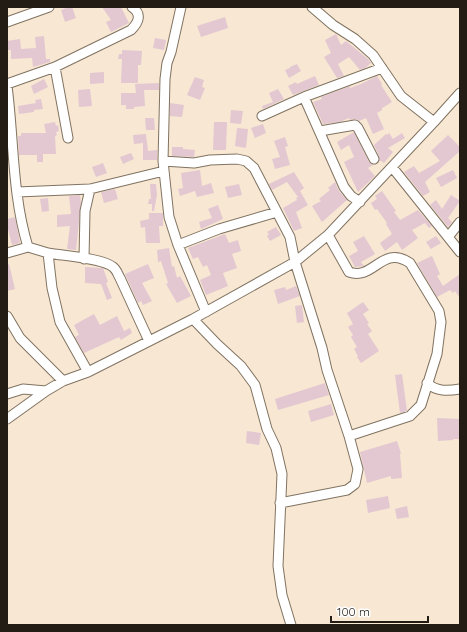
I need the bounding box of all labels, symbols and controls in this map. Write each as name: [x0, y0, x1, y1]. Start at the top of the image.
scale bar: [331, 598, 428, 624]
text: 100 m: [337, 604, 370, 619]

